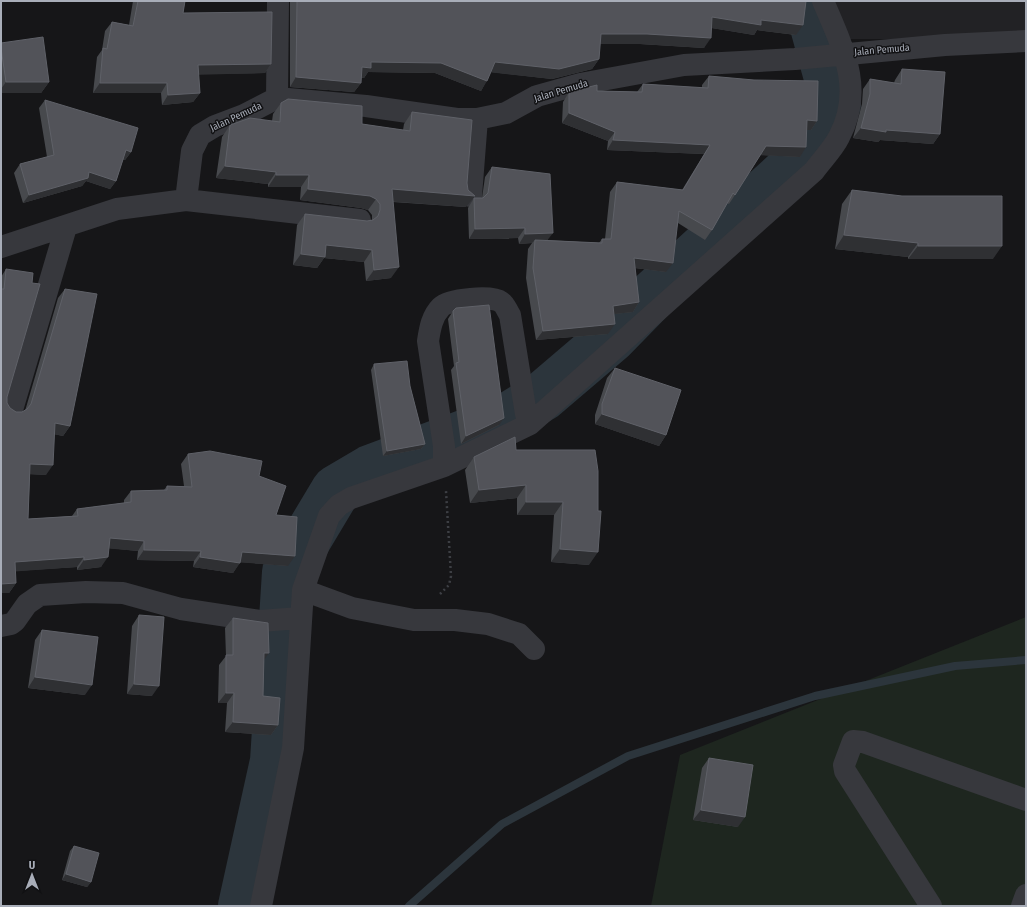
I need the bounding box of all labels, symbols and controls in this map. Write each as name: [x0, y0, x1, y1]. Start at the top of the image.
street label: Jalan Pemuda: [854, 42, 910, 58]
street label: Jalan Pemuda: [533, 77, 589, 105]
street label: Jalan Pemuda: [208, 100, 264, 134]
north arrow: [12, 855, 52, 895]
text: U: [29, 859, 35, 872]

